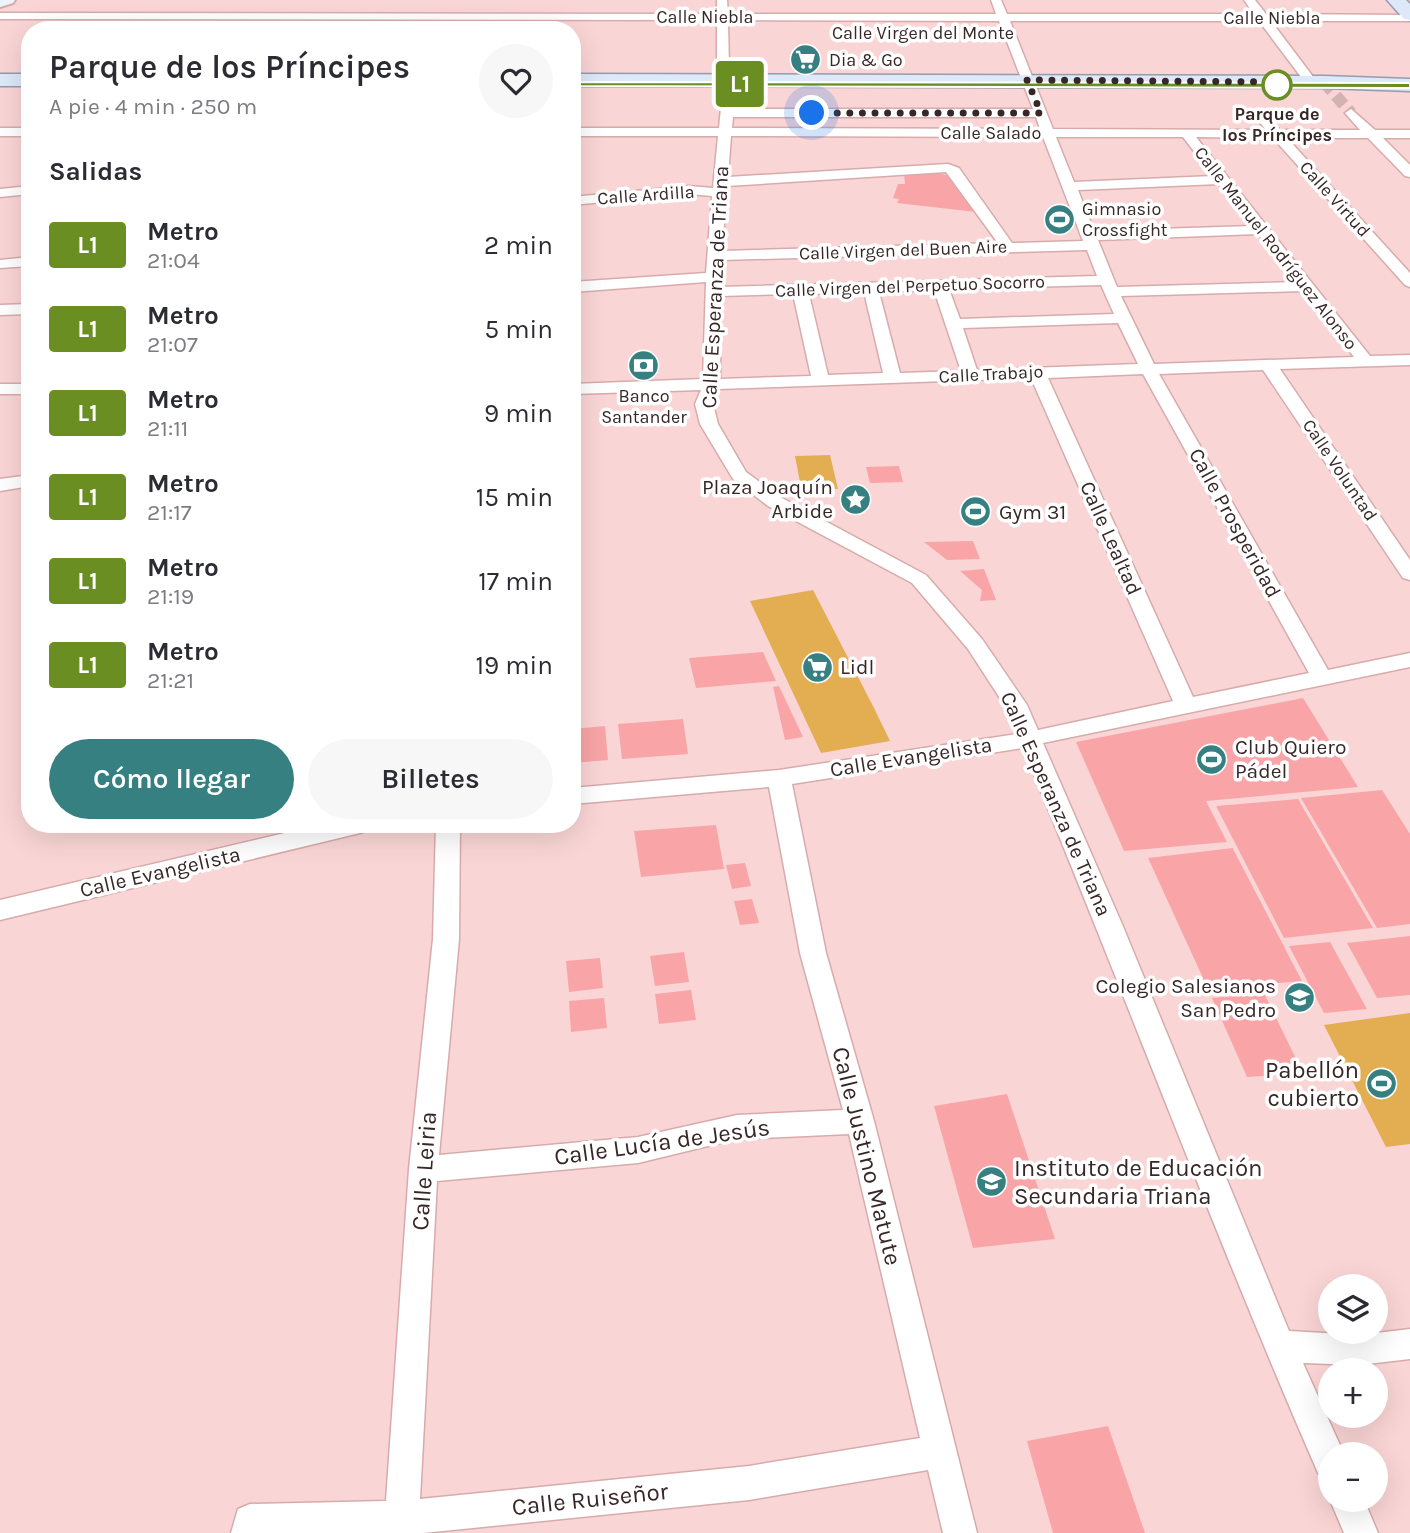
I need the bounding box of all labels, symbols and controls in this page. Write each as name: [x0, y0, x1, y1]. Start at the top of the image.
street label: Calle Niebla: [656, 6, 754, 28]
street label: Calle Niebla: [1223, 7, 1321, 29]
street label: Calle Virgen del Monte: [832, 22, 1014, 44]
supermarket icon: Dia & Go: [789, 43, 823, 77]
button: heart: [479, 44, 553, 118]
text: Parque de los Príncipes: [49, 48, 410, 86]
place label: Dia & Go: [829, 49, 903, 71]
line badge: L1: [708, 61, 772, 107]
text: L1: [730, 70, 750, 98]
marker: Parque de los Príncipes: [1262, 70, 1292, 100]
text: A pie · 4 min · 250 m: [49, 93, 257, 120]
your location: [794, 95, 829, 130]
place label: Parque de los Príncipes: [1222, 103, 1332, 146]
street label: Calle Salado: [941, 122, 1041, 144]
street label: Calle Manuel Rodríguez Alonso: [1190, 142, 1362, 354]
text: Salidas: [49, 156, 142, 187]
street label: Calle Virtud: [1295, 156, 1375, 242]
street label: Calle Esperanza de Triana: [697, 165, 733, 409]
street label: Calle Ardilla: [597, 181, 695, 209]
place label: Gimnasio Crossfight: [1082, 198, 1168, 241]
sports icon: Gimnasio Crossfight: [1042, 202, 1076, 236]
text: Metro: [147, 216, 219, 247]
text: 2 min: [484, 230, 553, 261]
text: L1: [77, 231, 98, 259]
street label: Calle Virgen del Buen Aire: [799, 235, 1007, 265]
text: 21:04: [147, 247, 200, 274]
street label: Calle Virgen del Perpetuo Socorro: [775, 270, 1045, 302]
text: Metro: [147, 300, 219, 331]
text: 5 min: [484, 314, 553, 345]
text: L1: [77, 315, 98, 343]
text: 21:07: [147, 331, 198, 358]
bank icon: Banco Santander: [627, 349, 661, 383]
street label: Calle Trabajo: [938, 360, 1044, 388]
text: Metro: [147, 384, 219, 415]
place label: Banco Santander: [601, 385, 687, 428]
text: 9 min: [484, 398, 553, 429]
text: L1: [77, 399, 98, 427]
text: 21:11: [147, 415, 188, 442]
street label: Calle Voluntad: [1298, 415, 1382, 525]
street label: Calle Prosperidad: [1184, 444, 1286, 602]
text: Metro: [147, 468, 219, 499]
place label: Plaza Joaquín Arbide: [702, 475, 833, 523]
street label: Calle Lealtad: [1075, 477, 1147, 599]
text: 15 min: [476, 482, 553, 513]
place icon: Plaza Joaquín Arbide: [839, 482, 873, 516]
text: L1: [77, 483, 98, 511]
sports icon: Gym 31: [959, 495, 993, 529]
text: 21:17: [147, 499, 192, 526]
place label: Gym 31: [999, 500, 1066, 524]
text: Metro: [147, 552, 219, 583]
text: 17 min: [478, 566, 553, 597]
text: L1: [77, 567, 98, 595]
text: 21:19: [147, 583, 194, 610]
text: Metro: [147, 636, 219, 667]
text: 19 min: [475, 650, 553, 681]
supermarket icon: Lidl: [800, 650, 834, 684]
text: L1: [77, 651, 98, 679]
place label: Lidl: [840, 655, 874, 679]
text: 21:21: [147, 667, 194, 694]
street label: Calle Esperanza de Triana: [996, 688, 1116, 920]
street label: Calle Evangelista: [828, 732, 994, 782]
place label: Club Quiero Pádel: [1235, 735, 1346, 783]
button: Cómo llegar: [49, 739, 294, 819]
button: Billetes: [308, 739, 553, 819]
sports icon: Club Quiero Pádel: [1195, 742, 1229, 776]
street label: Calle Evangelista: [77, 842, 243, 902]
place label: Colegio Salesianos San Pedro: [1095, 974, 1276, 1022]
school or university icon: Colegio Salesianos San Pedro: [1282, 981, 1316, 1015]
street label: Calle Justino Matute: [826, 1044, 908, 1268]
place label: Pabellón cubierto: [1265, 1056, 1359, 1112]
sports icon: Pabellón cubierto: [1365, 1067, 1399, 1101]
street label: Calle Leiria: [406, 1111, 442, 1231]
street label: Calle Lucía de Jesús: [552, 1113, 772, 1171]
place label: Instituto de Educación Secundaria Triana: [1014, 1154, 1263, 1210]
school or university icon: Instituto de Educación Secundaria Triana: [974, 1165, 1008, 1199]
map controls: [1318, 1274, 1388, 1512]
button: layers: [1318, 1274, 1388, 1344]
button: +: [1318, 1358, 1388, 1428]
button: −: [1318, 1442, 1388, 1512]
street label: Calle Ruiseñor: [510, 1477, 670, 1521]

